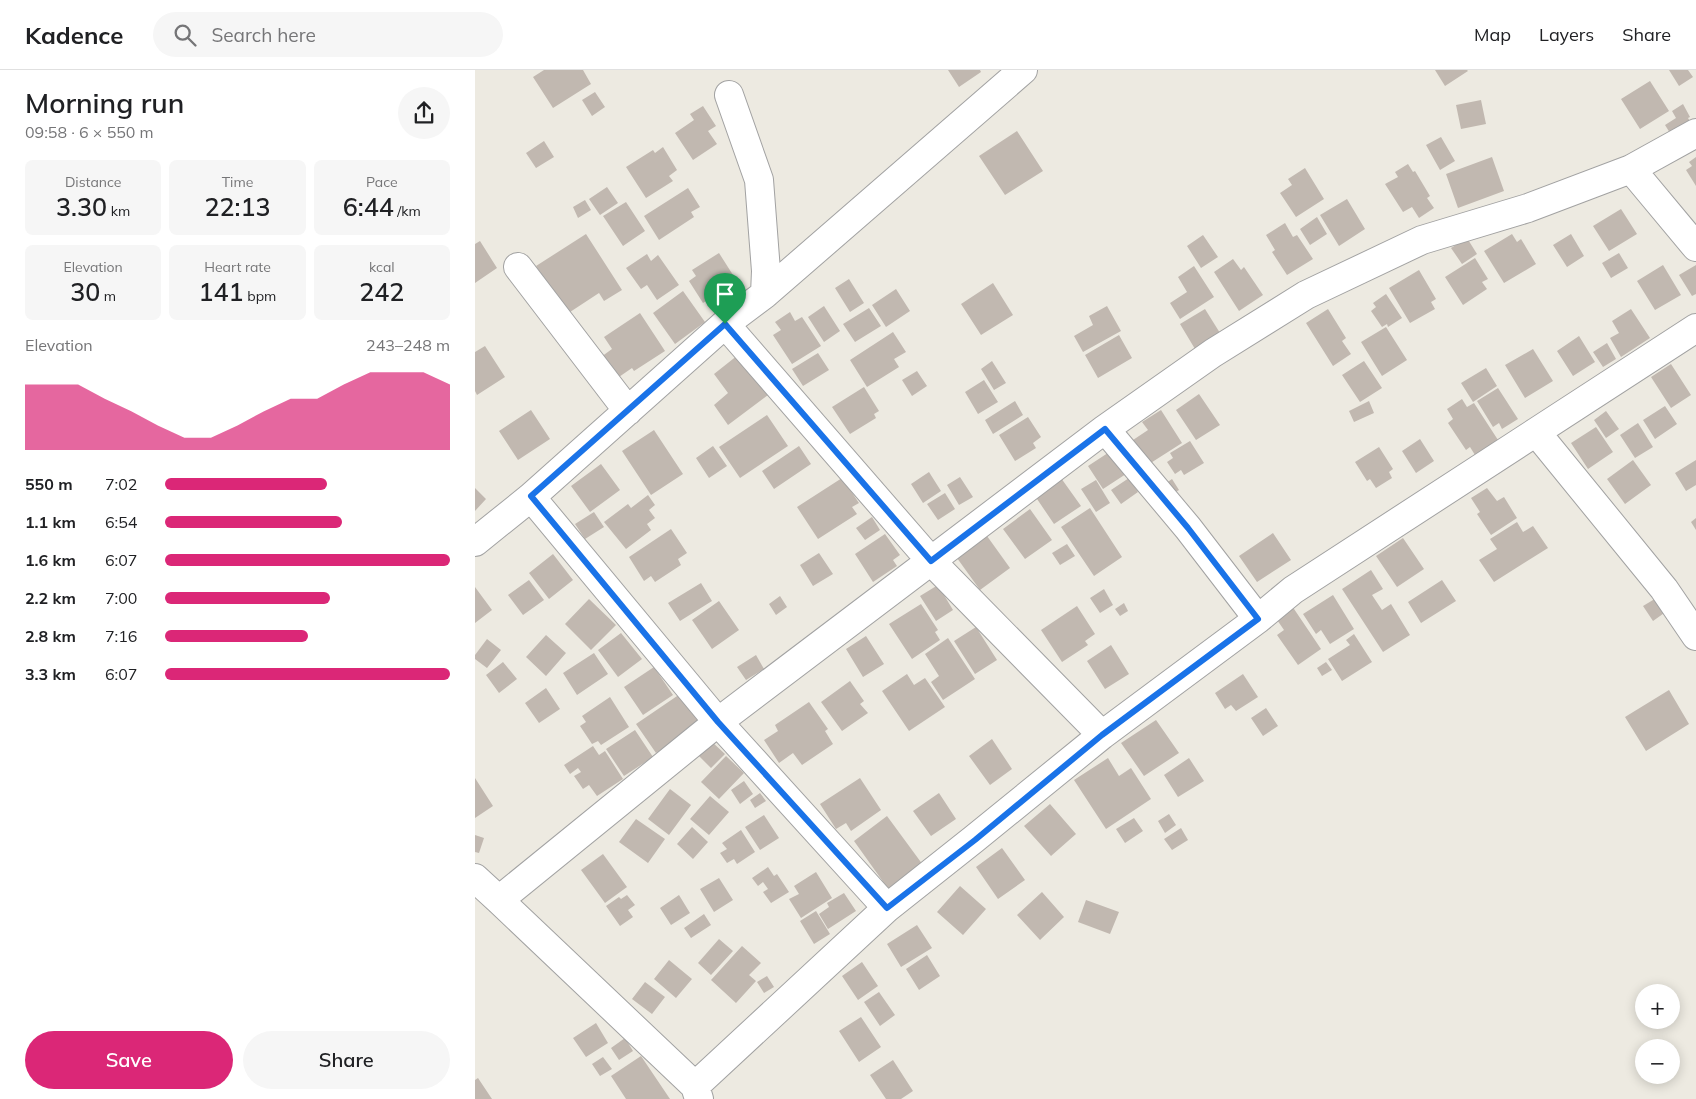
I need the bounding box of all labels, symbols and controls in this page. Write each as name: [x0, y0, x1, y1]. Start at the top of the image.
search box: [153, 12, 503, 57]
text: Kadence: [25, 20, 123, 50]
icon: search: [171, 21, 199, 49]
text: Search here: [211, 23, 316, 47]
text: Map: [1474, 23, 1511, 46]
text: Layers: [1539, 23, 1594, 46]
text: Share: [1622, 23, 1671, 46]
text: Morning run: [25, 85, 184, 120]
button: share: [398, 87, 450, 139]
text: 09:58 · 6 × 550 m: [25, 122, 154, 142]
text: Distance: [65, 173, 121, 191]
text: Time: [222, 173, 253, 191]
text: Pace: [366, 173, 398, 191]
text: 3.30: [56, 191, 107, 222]
text: 22:13: [205, 191, 270, 222]
text: 6:44: [343, 191, 394, 222]
text: km: [107, 202, 130, 220]
text: /km: [394, 202, 421, 220]
text: Elevation: [64, 258, 123, 276]
text: Heart rate: [204, 258, 271, 276]
text: kcal: [369, 258, 395, 276]
pin: [704, 273, 746, 324]
text: 30: [70, 276, 100, 307]
text: 141: [199, 276, 244, 307]
text: 242: [359, 276, 404, 307]
icon: arrive: [711, 280, 739, 308]
text: m: [100, 287, 116, 305]
text: bpm: [244, 287, 276, 305]
text: Elevation: [25, 335, 93, 355]
text: 243–248 m: [366, 335, 450, 355]
text: 550 m: [25, 474, 73, 494]
text: 7:02: [105, 474, 137, 494]
text: 1.1 km: [25, 512, 76, 532]
text: 6:54: [105, 512, 137, 532]
text: 1.6 km: [25, 550, 76, 570]
text: 6:07: [105, 550, 137, 570]
text: 2.2 km: [25, 588, 76, 608]
text: 7:00: [105, 588, 137, 608]
text: 2.8 km: [25, 626, 76, 646]
text: 7:16: [105, 626, 137, 646]
text: 3.3 km: [25, 664, 76, 684]
text: 6:07: [105, 664, 137, 684]
map controls: [1635, 984, 1680, 1084]
button: +: [1635, 984, 1680, 1029]
button: Save: [25, 1031, 233, 1089]
button: Share: [243, 1031, 450, 1089]
button: −: [1635, 1039, 1680, 1084]

